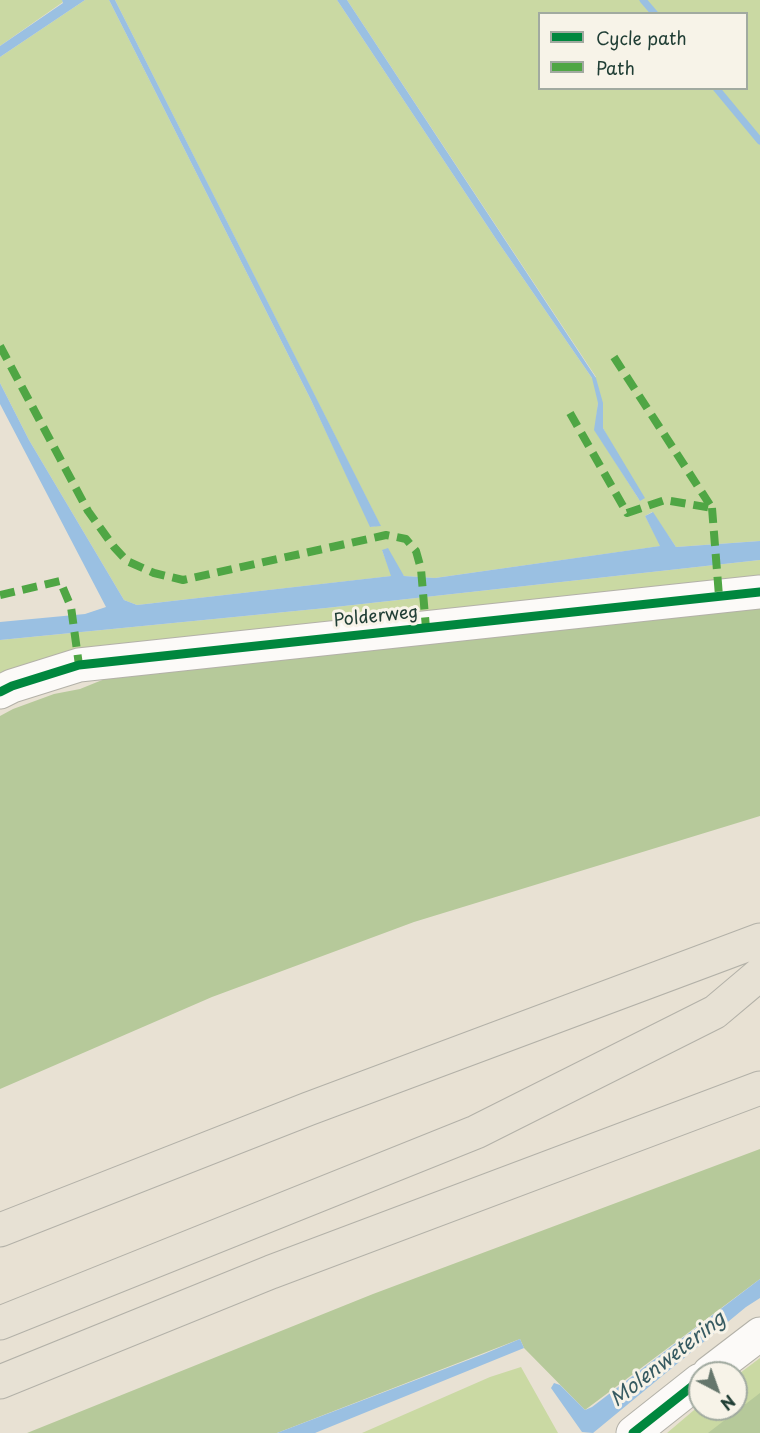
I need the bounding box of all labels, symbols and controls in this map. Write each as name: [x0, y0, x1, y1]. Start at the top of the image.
legend: [538, 12, 748, 90]
text: Cycle path: [596, 24, 687, 51]
text: Path: [596, 54, 635, 81]
street label: Polderweg: [333, 602, 419, 632]
water label: Molenwetering: [606, 1308, 730, 1412]
north arrow: [688, 1361, 748, 1421]
text: N: [716, 1390, 741, 1416]

